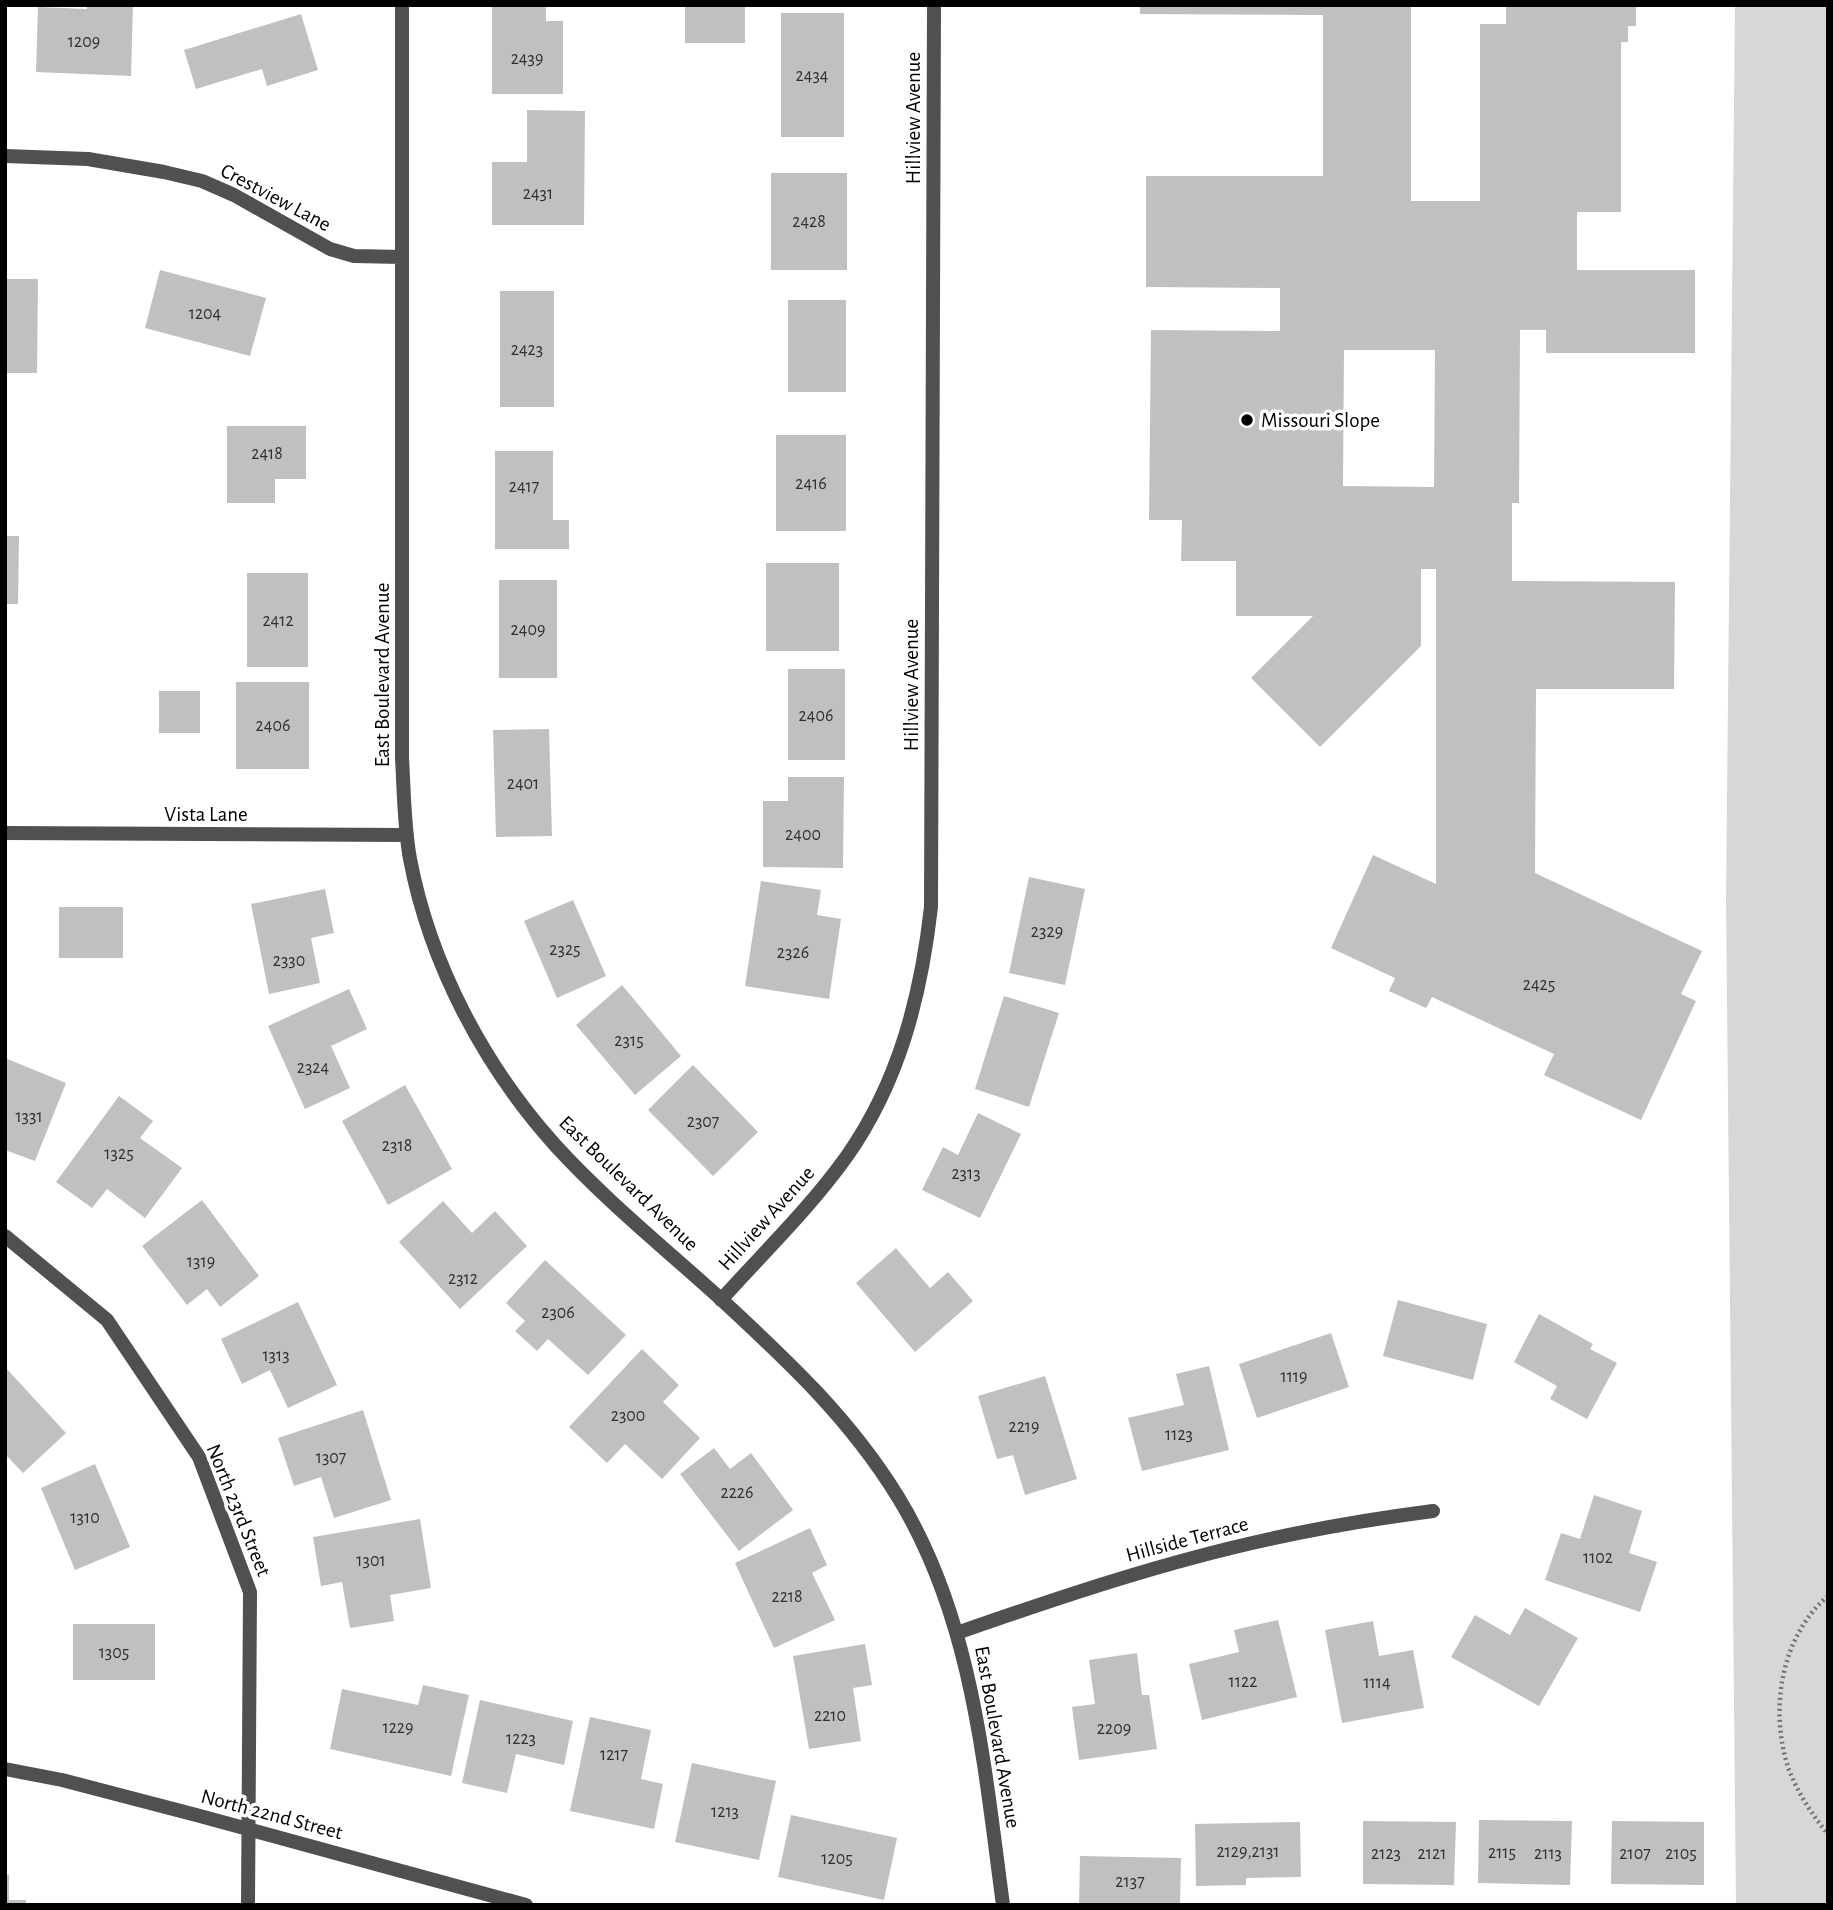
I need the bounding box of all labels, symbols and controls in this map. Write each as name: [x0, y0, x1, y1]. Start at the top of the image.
house number: 1209: [68, 33, 100, 51]
house number: 2439: [511, 50, 543, 68]
street label: Hillview Avenue: [903, 52, 924, 184]
house number: 2434: [796, 67, 829, 85]
street label: Crestview Lane: [217, 160, 334, 235]
house number: 2431: [523, 185, 553, 203]
house number: 2428: [792, 213, 826, 231]
house number: 1204: [189, 305, 222, 323]
house number: 2423: [511, 341, 543, 359]
place label: Missouri Slope: [1261, 410, 1380, 431]
marker: Missouri Slope: [1239, 412, 1255, 428]
house number: 2418: [251, 445, 283, 463]
house number: 2416: [795, 475, 827, 493]
house number: 2417: [509, 478, 539, 496]
street label: East Boulevard Avenue: [372, 583, 393, 767]
house number: 2412: [262, 612, 294, 630]
street label: Hillview Avenue: [901, 619, 922, 751]
house number: 2409: [511, 621, 545, 639]
house number: 2406: [799, 707, 833, 725]
house number: 2406: [256, 717, 290, 735]
house number: 2401: [507, 775, 539, 793]
street label: Vista Lane: [164, 804, 248, 825]
house number: 2400: [785, 826, 821, 844]
house number: 2329: [1031, 923, 1063, 941]
house number: 2325: [549, 941, 581, 959]
house number: 2326: [777, 944, 809, 962]
house number: 2330: [273, 952, 305, 970]
house number: 2425: [1523, 976, 1555, 994]
house number: 2315: [614, 1032, 644, 1050]
house number: 2324: [297, 1059, 330, 1077]
house number: 1331: [15, 1108, 43, 1126]
street label: East Boulevard Avenue: [555, 1112, 702, 1255]
house number: 2307: [687, 1113, 719, 1131]
house number: 2318: [382, 1137, 412, 1155]
house number: 1325: [104, 1145, 134, 1163]
street label: Hillview Avenue: [714, 1162, 818, 1275]
house number: 2313: [951, 1165, 981, 1183]
house number: 1319: [187, 1253, 215, 1271]
house number: 2312: [448, 1270, 478, 1288]
house number: 2306: [541, 1304, 575, 1322]
house number: 1313: [262, 1347, 290, 1365]
house number: 1119: [1280, 1368, 1308, 1386]
house number: 2300: [611, 1407, 645, 1425]
house number: 2219: [1008, 1418, 1040, 1436]
house number: 1123: [1165, 1426, 1193, 1444]
street label: North 23rd Street: [202, 1441, 275, 1580]
house number: 1307: [316, 1449, 346, 1467]
house number: 2226: [720, 1484, 754, 1502]
house number: 1310: [70, 1509, 100, 1527]
street label: Hillside Terrace: [1124, 1513, 1251, 1566]
house number: 1102: [1583, 1549, 1613, 1567]
house number: 1301: [356, 1552, 386, 1570]
house number: 2218: [771, 1588, 803, 1606]
house number: 1305: [99, 1644, 129, 1662]
street label: East Boulevard Avenue: [971, 1644, 1024, 1830]
house number: 1122: [1229, 1673, 1257, 1691]
house number: 1114: [1363, 1674, 1391, 1692]
house number: 2210: [814, 1707, 846, 1725]
house number: 1229: [382, 1719, 414, 1737]
house number: 2209: [1097, 1720, 1131, 1738]
house number: 1223: [506, 1730, 536, 1748]
house number: 1217: [600, 1746, 628, 1764]
street label: North 22nd Street: [199, 1785, 345, 1844]
house number: 1213: [711, 1803, 739, 1821]
house number: 2129,2131: [1216, 1843, 1280, 1861]
house number: 2115: [1488, 1844, 1516, 1862]
house number: 2123: [1371, 1845, 1401, 1863]
house number: 2121: [1418, 1845, 1446, 1863]
house number: 2113: [1534, 1845, 1562, 1863]
house number: 2107: [1619, 1845, 1651, 1863]
house number: 2105: [1665, 1845, 1697, 1863]
house number: 1205: [821, 1850, 853, 1868]
house number: 2137: [1115, 1873, 1145, 1891]

